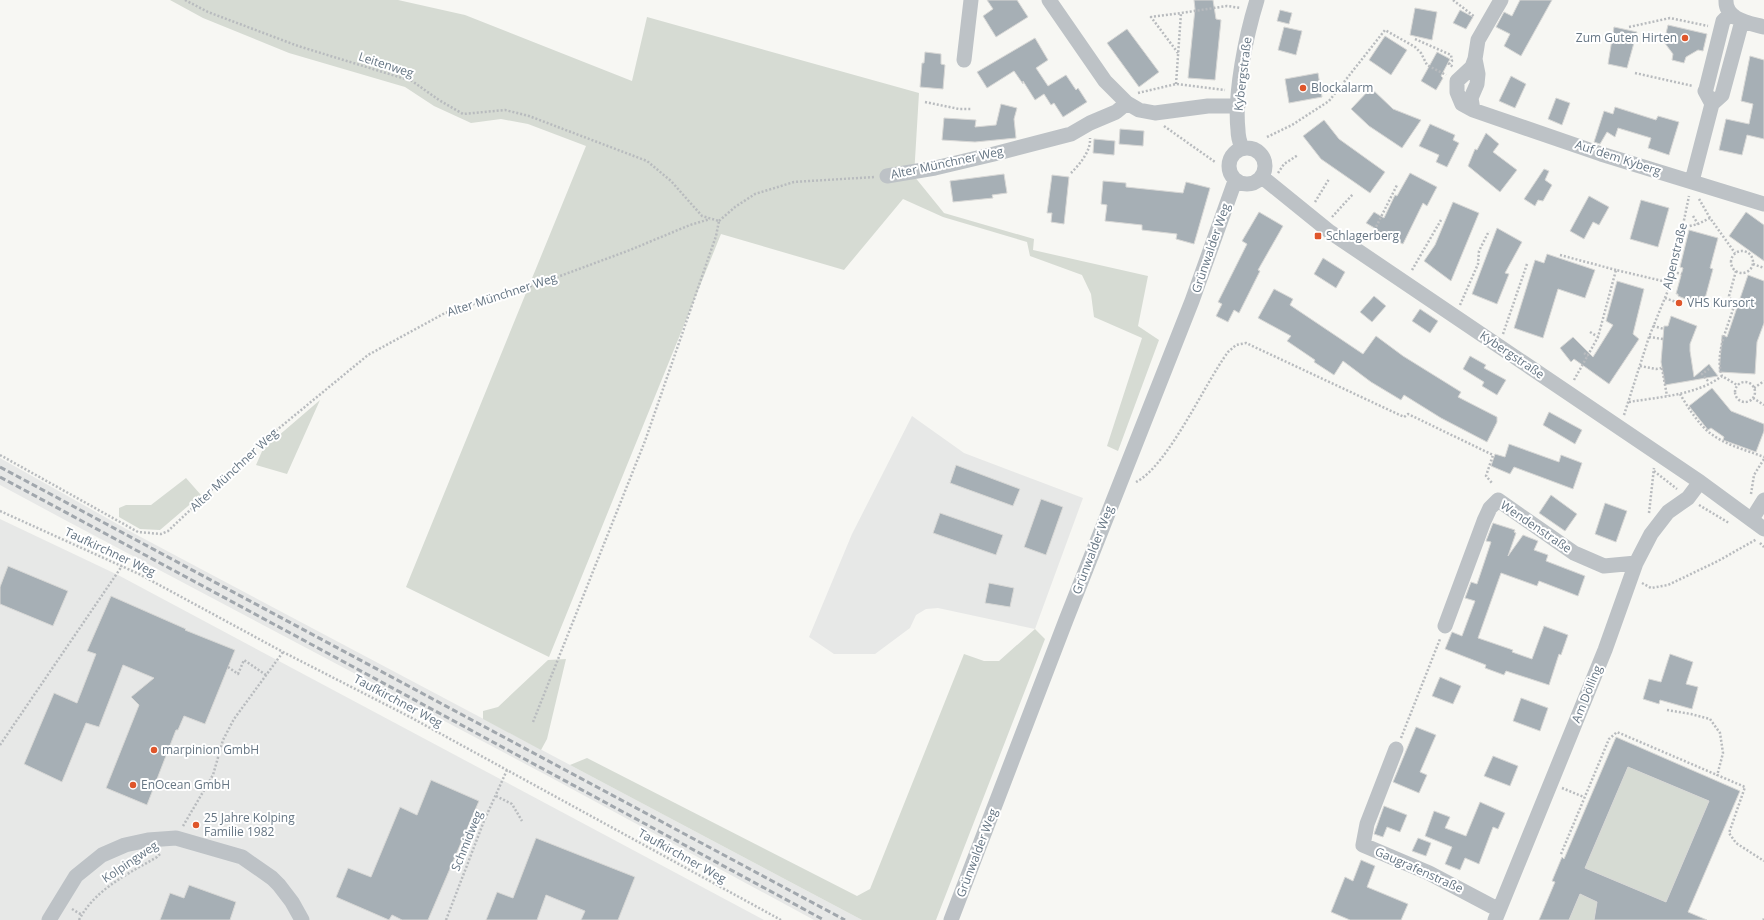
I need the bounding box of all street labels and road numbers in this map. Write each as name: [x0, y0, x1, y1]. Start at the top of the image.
street label: Kybergstraße: [1230, 36, 1256, 112]
street label: Leitenweg: [356, 48, 416, 82]
street label: Auf dem Kyberg: [1573, 136, 1664, 180]
street label: Alter Münchner Weg: [889, 142, 1005, 183]
street label: Grünwalder Weg: [1187, 200, 1234, 295]
street label: Alpenstraße: [1658, 221, 1691, 291]
street label: Alter Münchner Weg: [445, 269, 559, 320]
street label: Kybergstraße: [1477, 327, 1548, 383]
street label: Alter Münchner Weg: [186, 424, 282, 515]
street label: Wendenstraße: [1497, 496, 1575, 557]
street label: Grünwalder Weg: [1068, 503, 1117, 597]
street label: Taufkirchner Weg: [62, 523, 159, 580]
street label: Am Dölling: [1567, 662, 1606, 725]
street label: Taufkirchner Weg: [351, 670, 446, 731]
street label: Grünwalder Weg: [952, 806, 1001, 900]
street label: Schmidweg: [447, 808, 487, 874]
street label: Taufkirchner Weg: [635, 824, 730, 887]
street label: Kolpingweg: [98, 836, 162, 887]
street label: Gaugrafenstraße: [1372, 843, 1466, 897]

